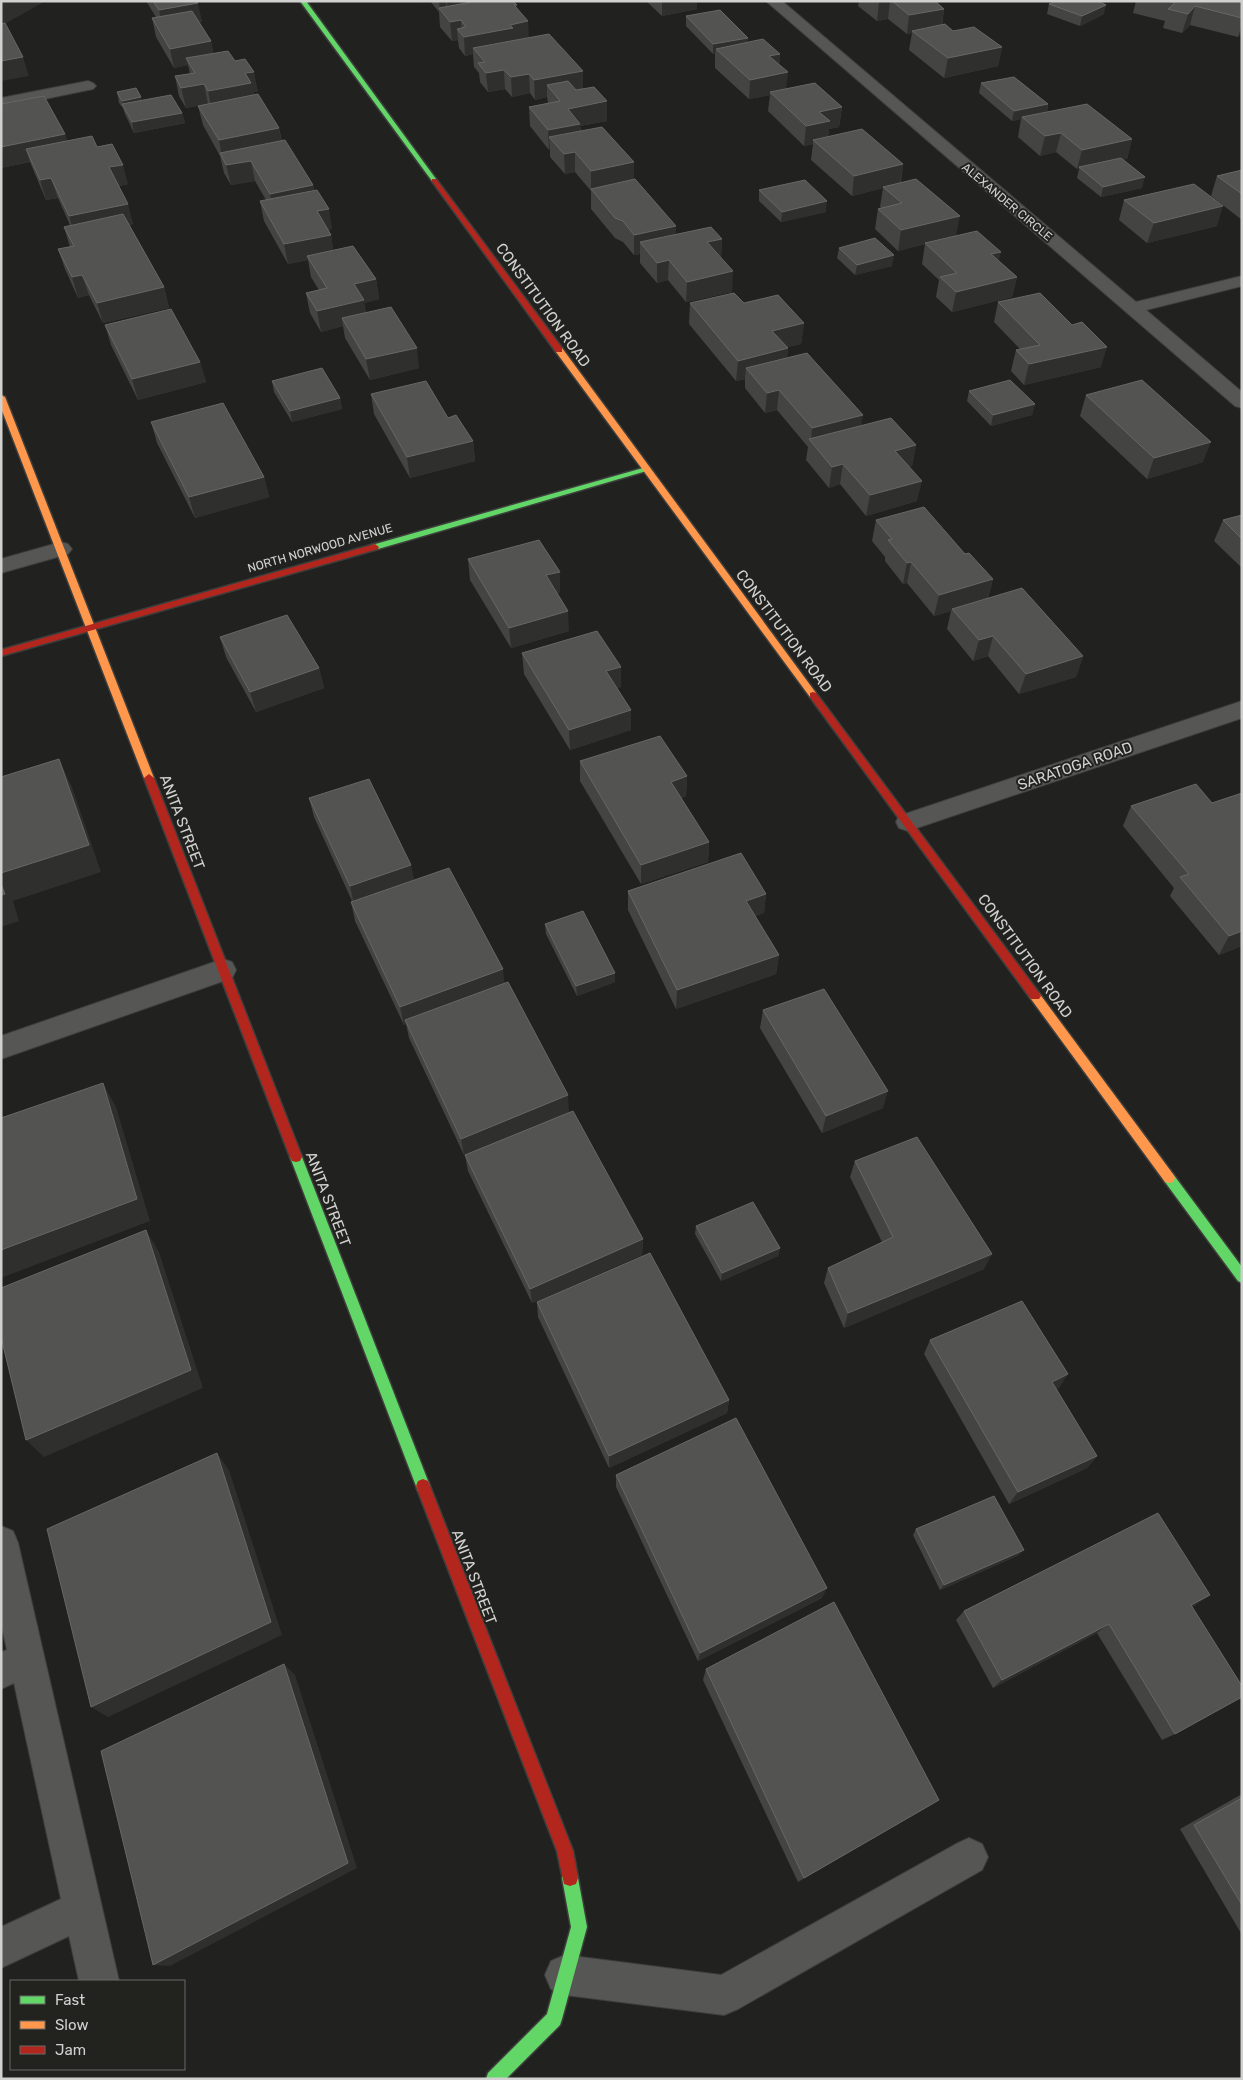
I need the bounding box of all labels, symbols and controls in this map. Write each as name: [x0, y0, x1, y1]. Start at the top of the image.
street label: ALEXANDER CIRCLE: [959, 160, 1055, 244]
street label: CONSTITUTION ROAD: [492, 239, 594, 371]
street label: NORTH NORWOOD AVENUE: [246, 521, 394, 575]
street label: CONSTITUTION ROAD: [732, 566, 836, 696]
street label: SARATOGA ROAD: [1015, 738, 1135, 794]
street label: ANITA STREET: [156, 772, 208, 872]
street label: CONSTITUTION ROAD: [974, 890, 1076, 1022]
street label: ANITA STREET: [302, 1149, 354, 1249]
street label: ANITA STREET: [448, 1527, 500, 1627]
legend: [10, 1980, 185, 2070]
text: Fast: [55, 1991, 85, 2009]
text: Slow: [55, 2016, 88, 2034]
text: Jam: [55, 2041, 86, 2059]

